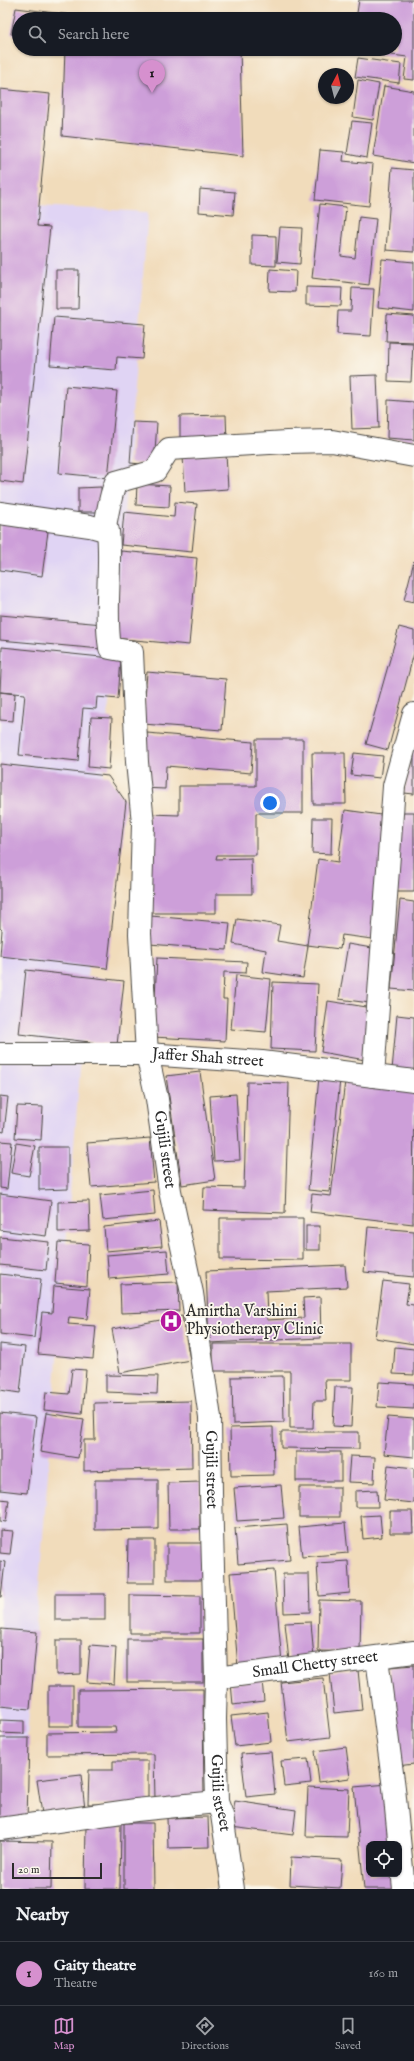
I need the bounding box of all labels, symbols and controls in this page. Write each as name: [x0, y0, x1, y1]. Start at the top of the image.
search box: [12, 12, 402, 56]
icon: search: [26, 23, 48, 45]
text: Search here: [58, 25, 129, 44]
pin: 1: [139, 60, 165, 93]
north arrow: [318, 68, 354, 104]
your location: [260, 793, 280, 813]
street label: Jaffer Shah street: [149, 1044, 265, 1072]
street label: Gujili street: [149, 1109, 180, 1190]
place label: Amirtha Varshini Physiotherapy Clinic: [185, 1302, 324, 1340]
hospital icon: Amirtha Varshini Physiotherapy Clinic: [158, 1308, 184, 1334]
street label: Gujili street: [200, 1430, 221, 1510]
street label: Small Chetty street: [251, 1647, 380, 1683]
street label: Gujili street: [206, 1754, 234, 1834]
map controls: [366, 1841, 402, 1877]
button: locate: [366, 1841, 402, 1877]
scale bar: [12, 1861, 102, 1880]
text: 20 m: [18, 1863, 39, 1877]
text: Nearby: [16, 1905, 69, 1926]
text: Gaity theatre: [54, 1956, 136, 1975]
text: 1: [27, 1965, 31, 1982]
text: 160 m: [368, 1965, 398, 1982]
text: Theatre: [54, 1975, 97, 1992]
tab: Map: [53, 2015, 75, 2053]
tab: Directions: [181, 2015, 229, 2053]
tab: Saved: [335, 2015, 361, 2053]

